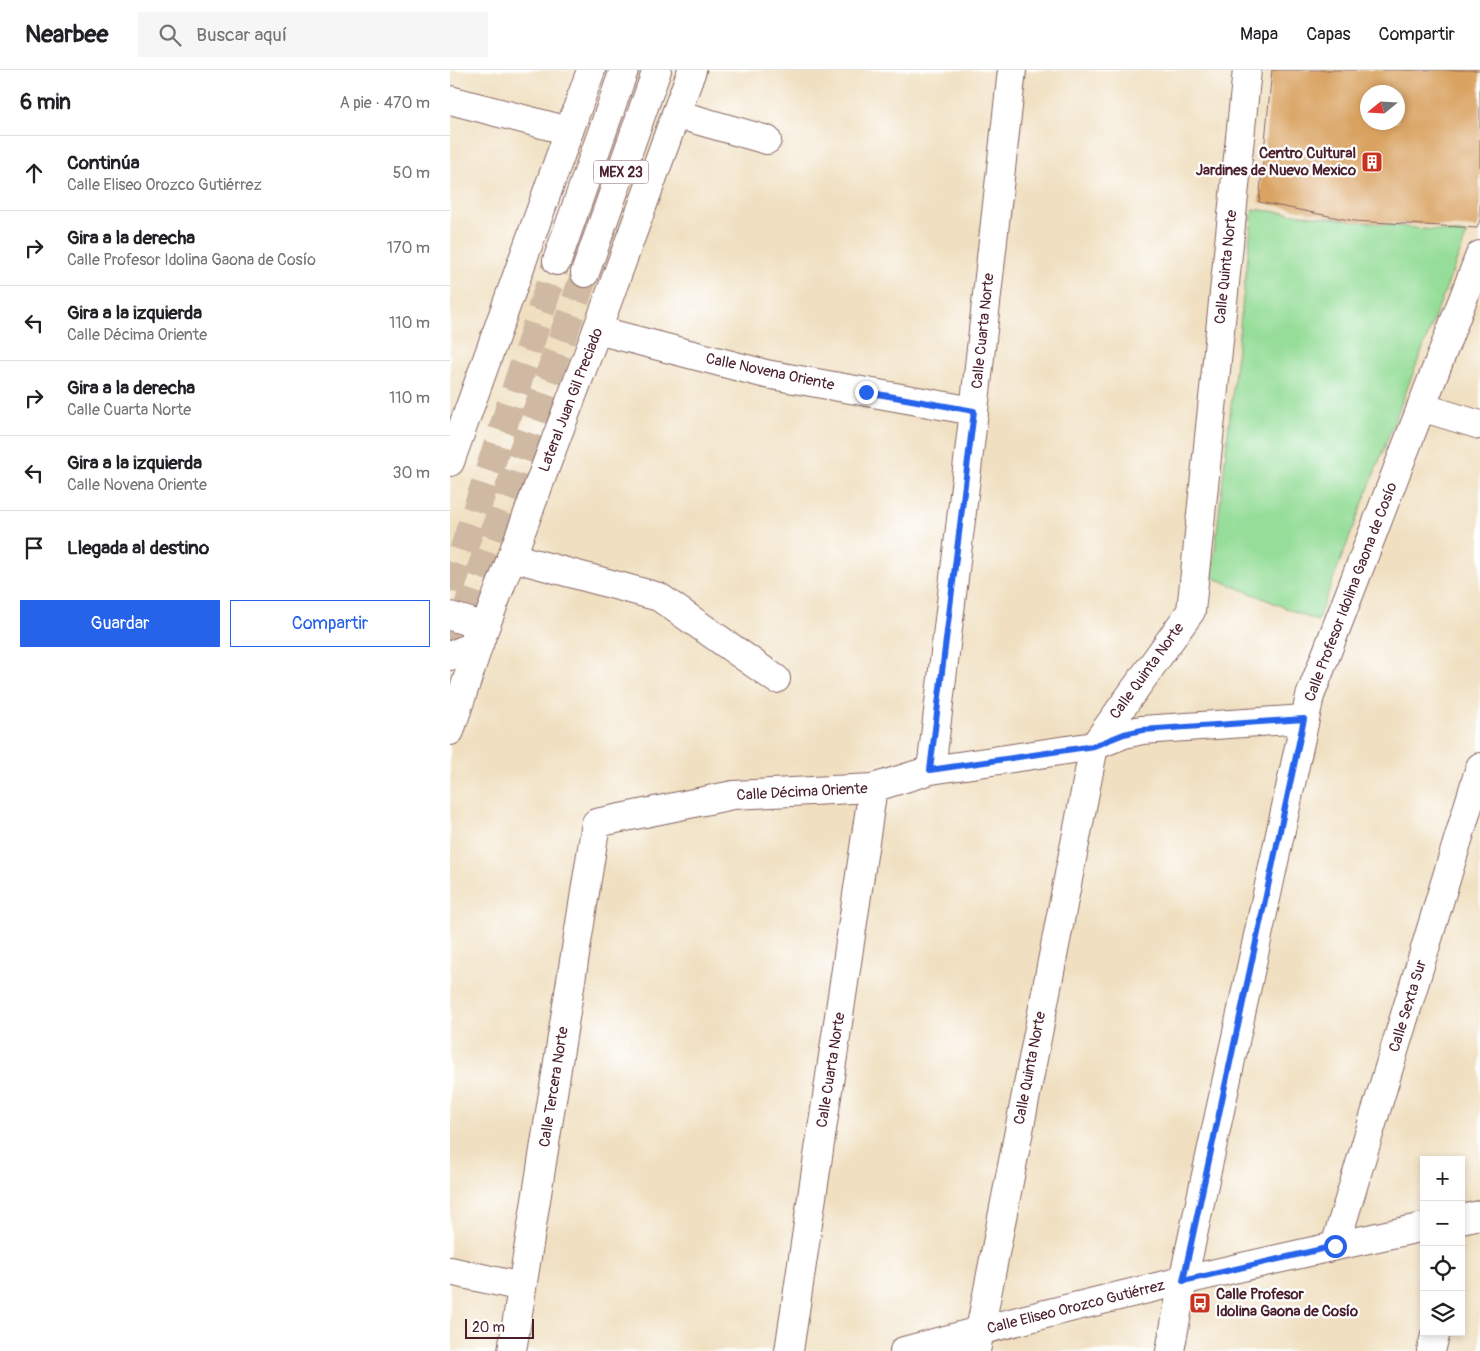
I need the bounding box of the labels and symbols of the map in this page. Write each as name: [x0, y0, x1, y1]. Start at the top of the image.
north arrow: [1360, 85, 1405, 130]
place label: Centro Cultural Jardines de Nuevo Mexico: [1196, 144, 1356, 180]
building icon: Centro Cultural Jardines de Nuevo Mexico: [1360, 150, 1384, 174]
road number: MEX 23: [594, 160, 648, 184]
street label: Calle Quinta Norte: [1211, 208, 1242, 325]
street label: Calle Cuarta Norte: [967, 272, 999, 390]
street label: Lateral Juan Gil Preciado: [535, 325, 607, 475]
street label: Calle Novena Oriente: [704, 349, 837, 395]
route end: [855, 381, 878, 404]
street label: Calle Profesor Idolina Gaona de Cosío: [1300, 480, 1402, 704]
street label: Calle Quinta Norte: [1106, 618, 1189, 723]
street label: Calle Décima Oriente: [736, 779, 869, 805]
street label: Calle Sexta Sur: [1385, 957, 1431, 1054]
street label: Calle Quinta Norte: [1010, 1009, 1050, 1126]
street label: Calle Cuarta Norte: [813, 1010, 850, 1129]
street label: Calle Tercera Norte: [535, 1025, 573, 1149]
route start: [1324, 1235, 1347, 1258]
street label: Calle Eliseo Orozco Gutiérrez: [985, 1276, 1167, 1338]
place label: Calle Profesor Idolina Gaona de Cosío: [1216, 1285, 1358, 1321]
bus stop icon: Calle Profesor Idolina Gaona de Cosío: [1188, 1291, 1212, 1315]
scale bar: [465, 1316, 534, 1339]

